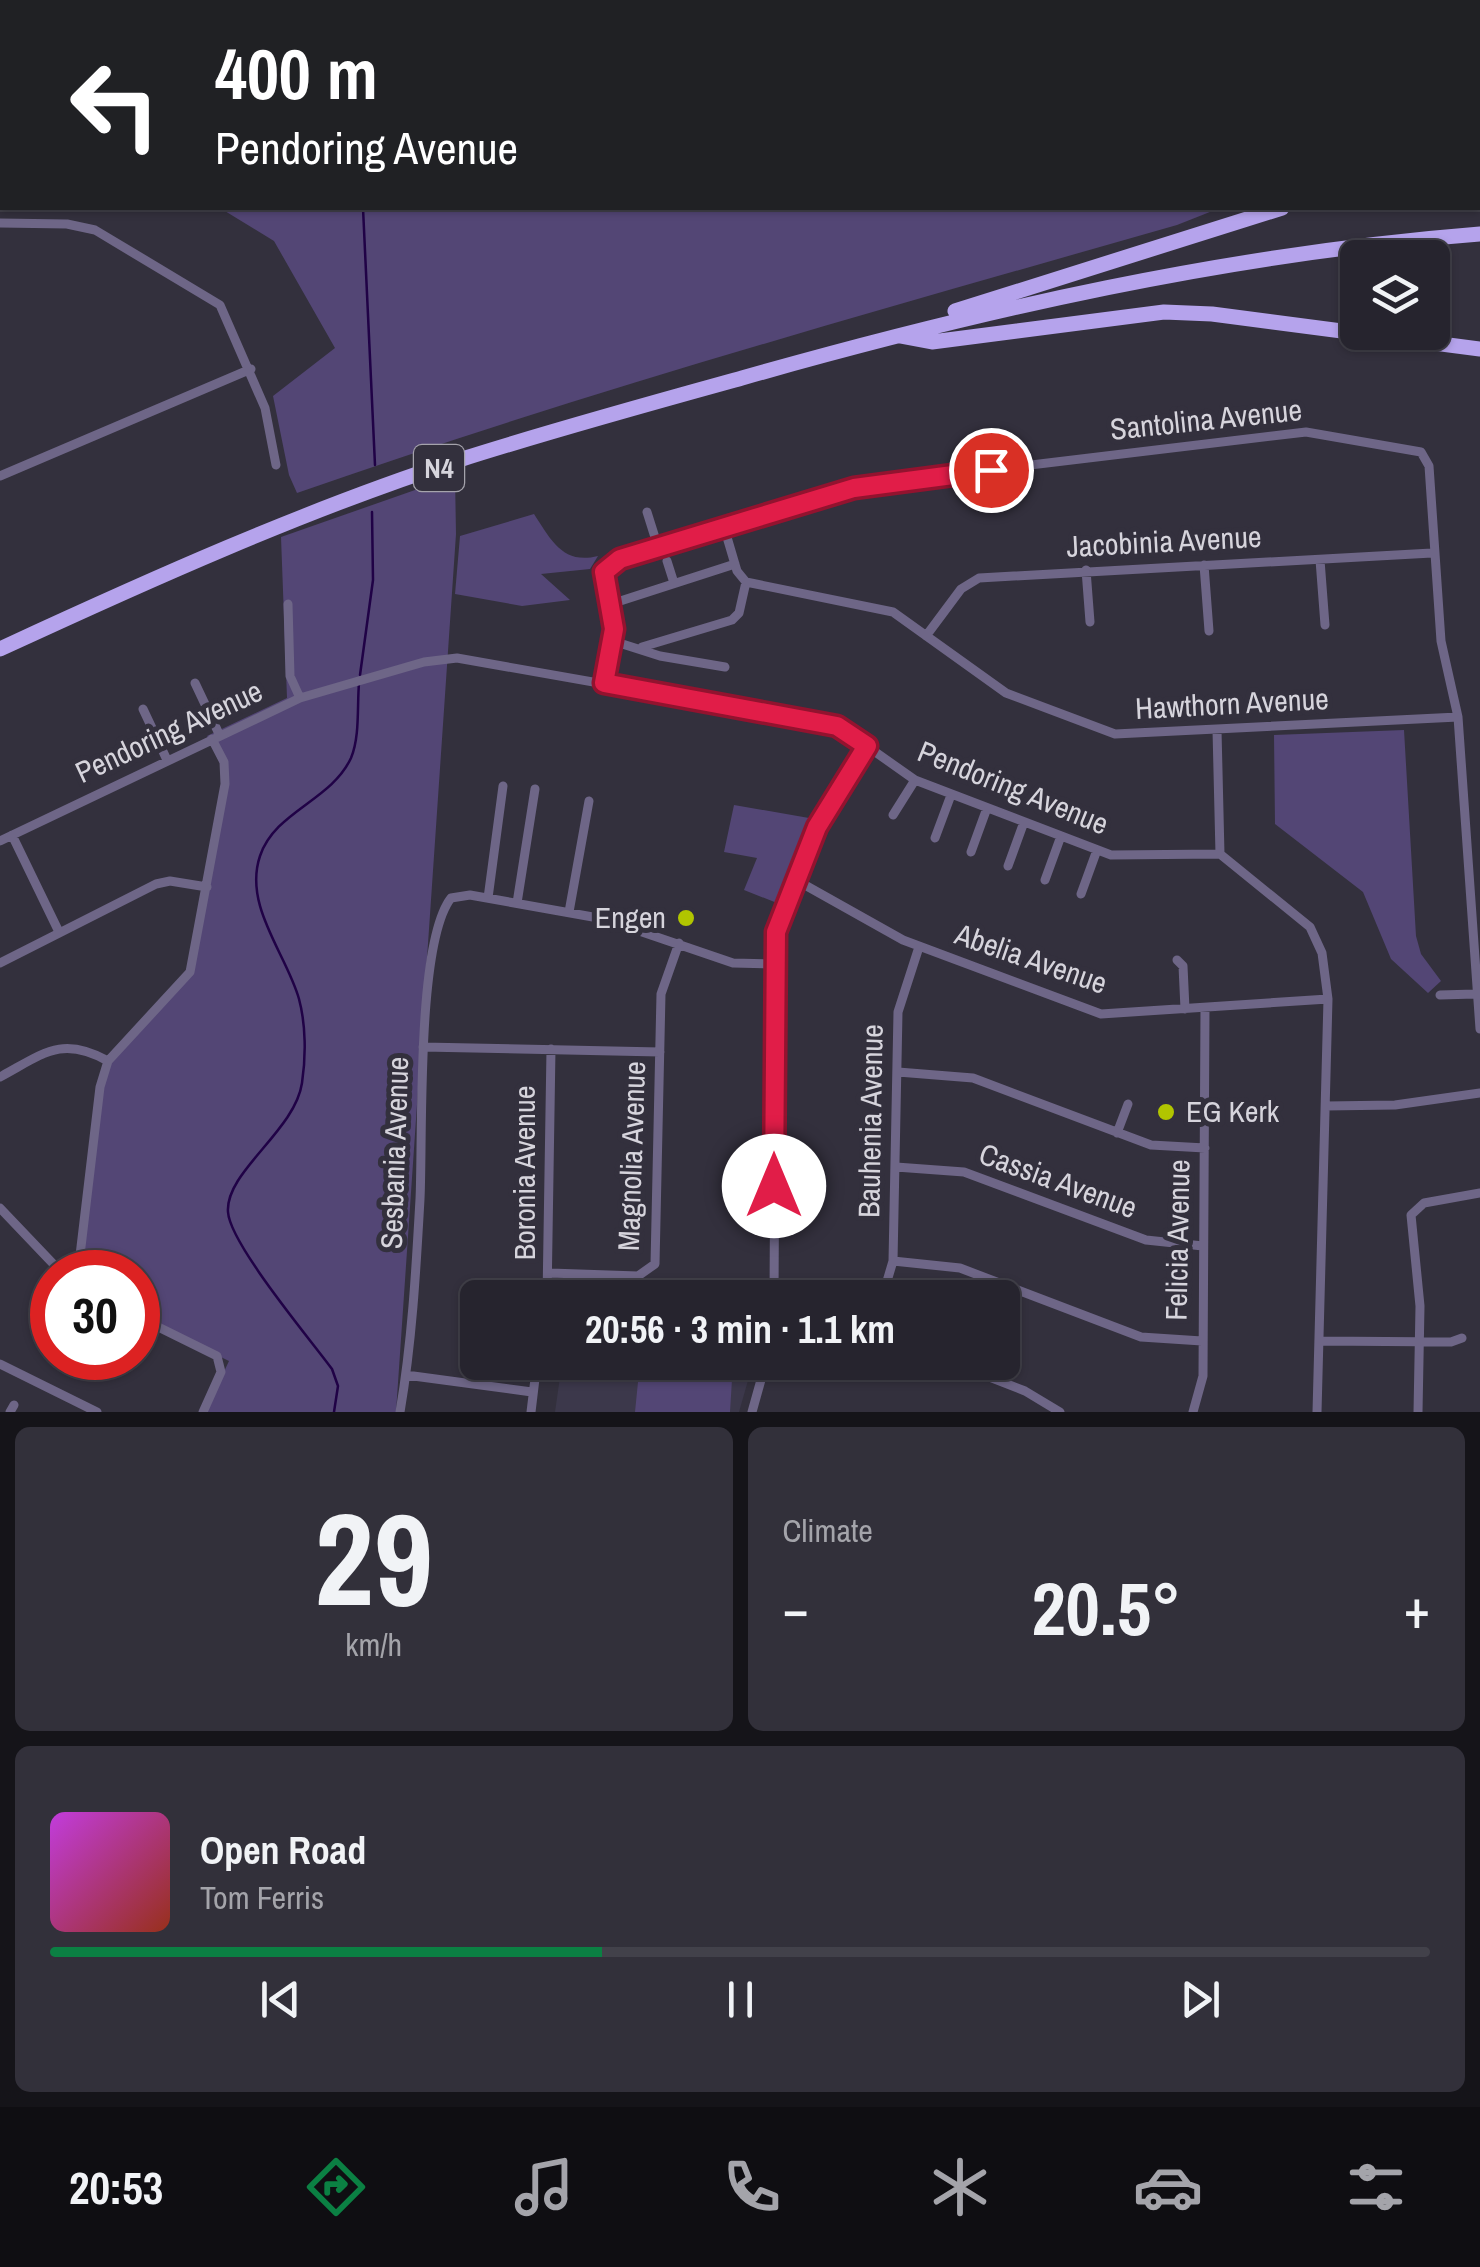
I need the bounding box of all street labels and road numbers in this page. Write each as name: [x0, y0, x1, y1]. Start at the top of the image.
street label: Santolina Avenue: [1108, 389, 1304, 449]
road number: N4: [414, 445, 464, 491]
street label: Jacobinia Avenue: [1065, 516, 1262, 566]
street label: Pendoring Avenue: [69, 670, 269, 792]
street label: Hawthorn Avenue: [1134, 678, 1330, 728]
street label: Pendoring Avenue: [912, 731, 1115, 843]
street label: Abelia Avenue: [949, 913, 1113, 1003]
street label: Bauhenia Avenue: [848, 1024, 892, 1218]
street label: Sesbania Avenue: [371, 1056, 417, 1250]
street label: Magnolia Avenue: [608, 1060, 654, 1251]
street label: Boronia Avenue: [504, 1086, 544, 1260]
street label: Cassia Avenue: [974, 1133, 1143, 1227]
street label: Felicia Avenue: [1156, 1159, 1198, 1321]

